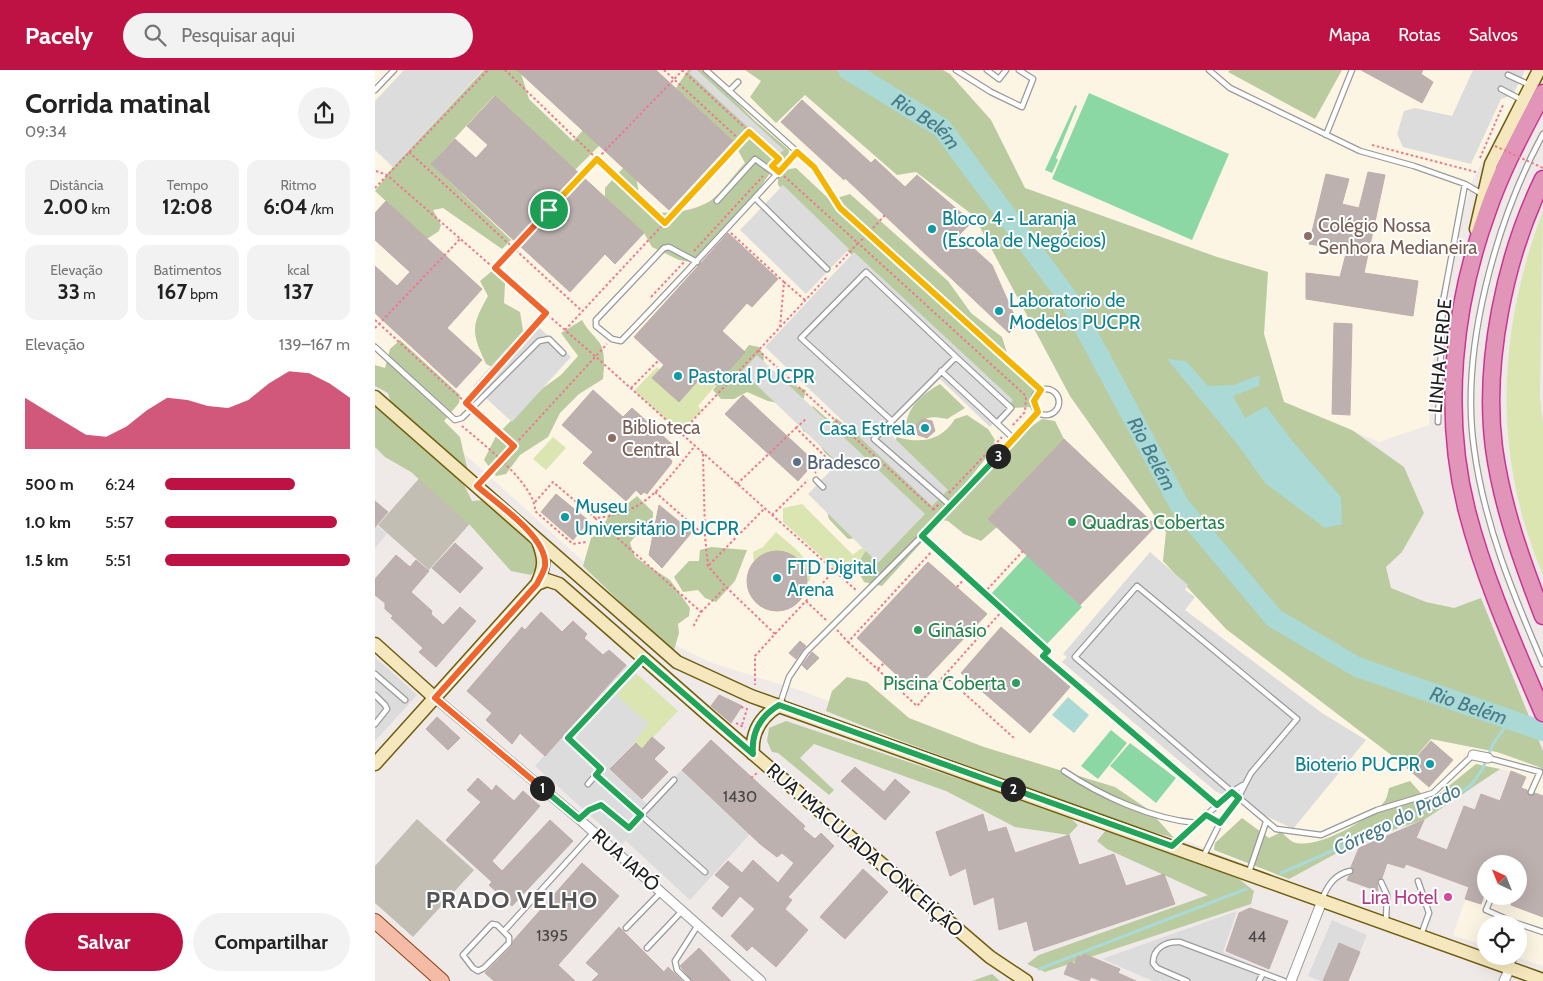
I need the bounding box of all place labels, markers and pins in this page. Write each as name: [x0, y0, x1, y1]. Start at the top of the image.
pin: [528, 189, 570, 231]
place label: Bloco 4 - Laranja (Escola de Negócios): [942, 207, 1107, 252]
place label: Colégio Nossa Senhora Medianeira: [1318, 214, 1477, 259]
marker: Bloco 4 - Laranja (Escola de Negócios): [926, 223, 938, 235]
marker: Colégio Nossa Senhora Medianeira: [1302, 230, 1314, 242]
place label: Laboratorio de Modelos PUCPR: [1009, 289, 1141, 334]
marker: Laboratorio de Modelos PUCPR: [993, 305, 1005, 317]
place label: Pastoral PUCPR: [688, 365, 815, 388]
marker: Pastoral PUCPR: [672, 370, 684, 382]
place label: Biblioteca Central: [622, 416, 700, 461]
place label: Casa Estrela: [819, 417, 915, 440]
marker: Casa Estrela: [919, 422, 931, 434]
marker: Biblioteca Central: [606, 432, 618, 444]
pin: 3: [985, 444, 1011, 468]
place label: Bradesco: [807, 451, 880, 474]
marker: Bradesco: [791, 456, 803, 468]
place label: Museu Universitário PUCPR: [575, 495, 739, 540]
marker: Museu Universitário PUCPR: [559, 511, 571, 523]
place label: Quadras Cobertas: [1082, 511, 1225, 534]
marker: Quadras Cobertas: [1066, 516, 1078, 528]
place label: FTD Digital Arena: [787, 556, 877, 601]
marker: FTD Digital Arena: [771, 572, 783, 584]
place label: Ginásio: [928, 619, 987, 642]
marker: Ginásio: [912, 624, 924, 636]
place label: Piscina Coberta: [883, 672, 1006, 695]
marker: Piscina Coberta: [1010, 677, 1022, 689]
place label: Bioterio PUCPR: [1295, 753, 1421, 776]
marker: Bioterio PUCPR: [1424, 758, 1436, 770]
pin: 1: [529, 776, 555, 800]
pin: 2: [1001, 776, 1025, 802]
place label: Lira Hotel: [1361, 886, 1439, 909]
marker: Lira Hotel: [1442, 891, 1454, 903]

